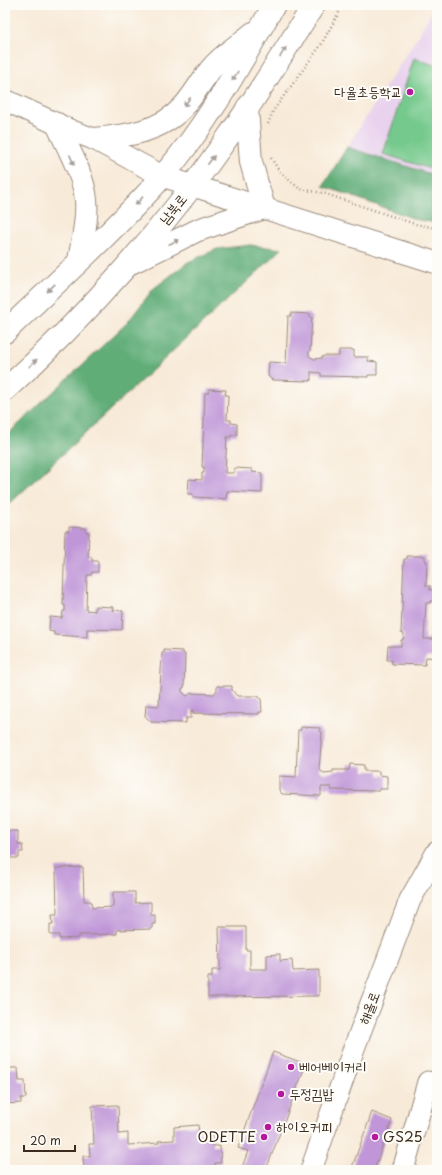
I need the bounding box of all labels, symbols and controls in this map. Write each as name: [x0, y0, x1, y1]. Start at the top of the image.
one-way arrow: [280, 46, 287, 58]
one-way arrow: [231, 70, 238, 82]
place label: 다율초등학교: [334, 81, 402, 102]
marker: 다율초등학교: [405, 87, 415, 97]
one-way arrow: [183, 96, 191, 107]
one-way arrow: [70, 155, 76, 167]
one-way arrow: [207, 155, 215, 166]
street label: 남북로: [154, 189, 191, 228]
one-way arrow: [134, 196, 144, 206]
one-way arrow: [169, 239, 180, 245]
one-way arrow: [46, 284, 56, 293]
one-way arrow: [28, 358, 38, 368]
street label: 해올로: [353, 988, 384, 1027]
place label: 베어베이커리: [299, 1056, 367, 1077]
marker: 베어베이커리: [286, 1062, 296, 1072]
place label: 두정김밥: [289, 1083, 335, 1104]
marker: 두정김밥: [276, 1089, 286, 1099]
place label: 하이오커피: [276, 1116, 332, 1137]
marker: 하이오커피: [263, 1122, 273, 1132]
place label: ODETTE: [198, 1126, 256, 1147]
place label: GS25: [383, 1126, 423, 1147]
scale bar: [24, 1127, 75, 1153]
text: 20 m: [30, 1131, 61, 1149]
marker: ODETTE: [259, 1132, 269, 1142]
marker: GS25: [370, 1132, 380, 1142]

